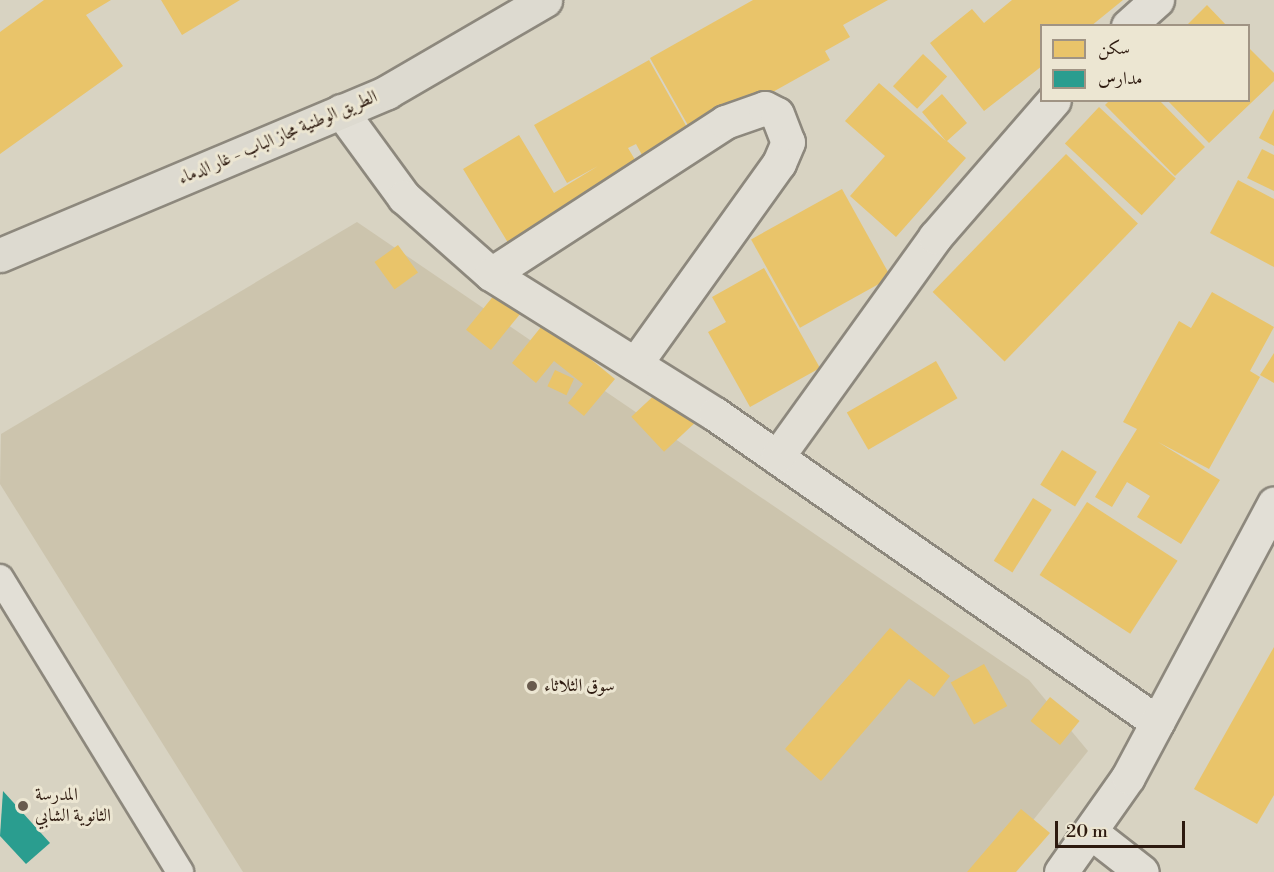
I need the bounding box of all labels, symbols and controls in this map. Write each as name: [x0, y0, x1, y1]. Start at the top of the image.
legend: [1040, 24, 1250, 102]
text: سكن: [1098, 37, 1130, 60]
text: مدارس: [1098, 67, 1142, 90]
street label: الطريق الوطنية مجاز الباب - غار الدماء: [175, 86, 381, 190]
place label: سوق الثلاثاء: [544, 675, 615, 697]
marker: سوق الثلاثاء: [525, 679, 539, 693]
place label: المدرسة الثانوية الشابي: [35, 785, 111, 828]
marker: المدرسة الثانوية الشابي: [16, 799, 30, 813]
scale bar: [1058, 809, 1188, 847]
text: 20 m: [1066, 820, 1108, 843]

